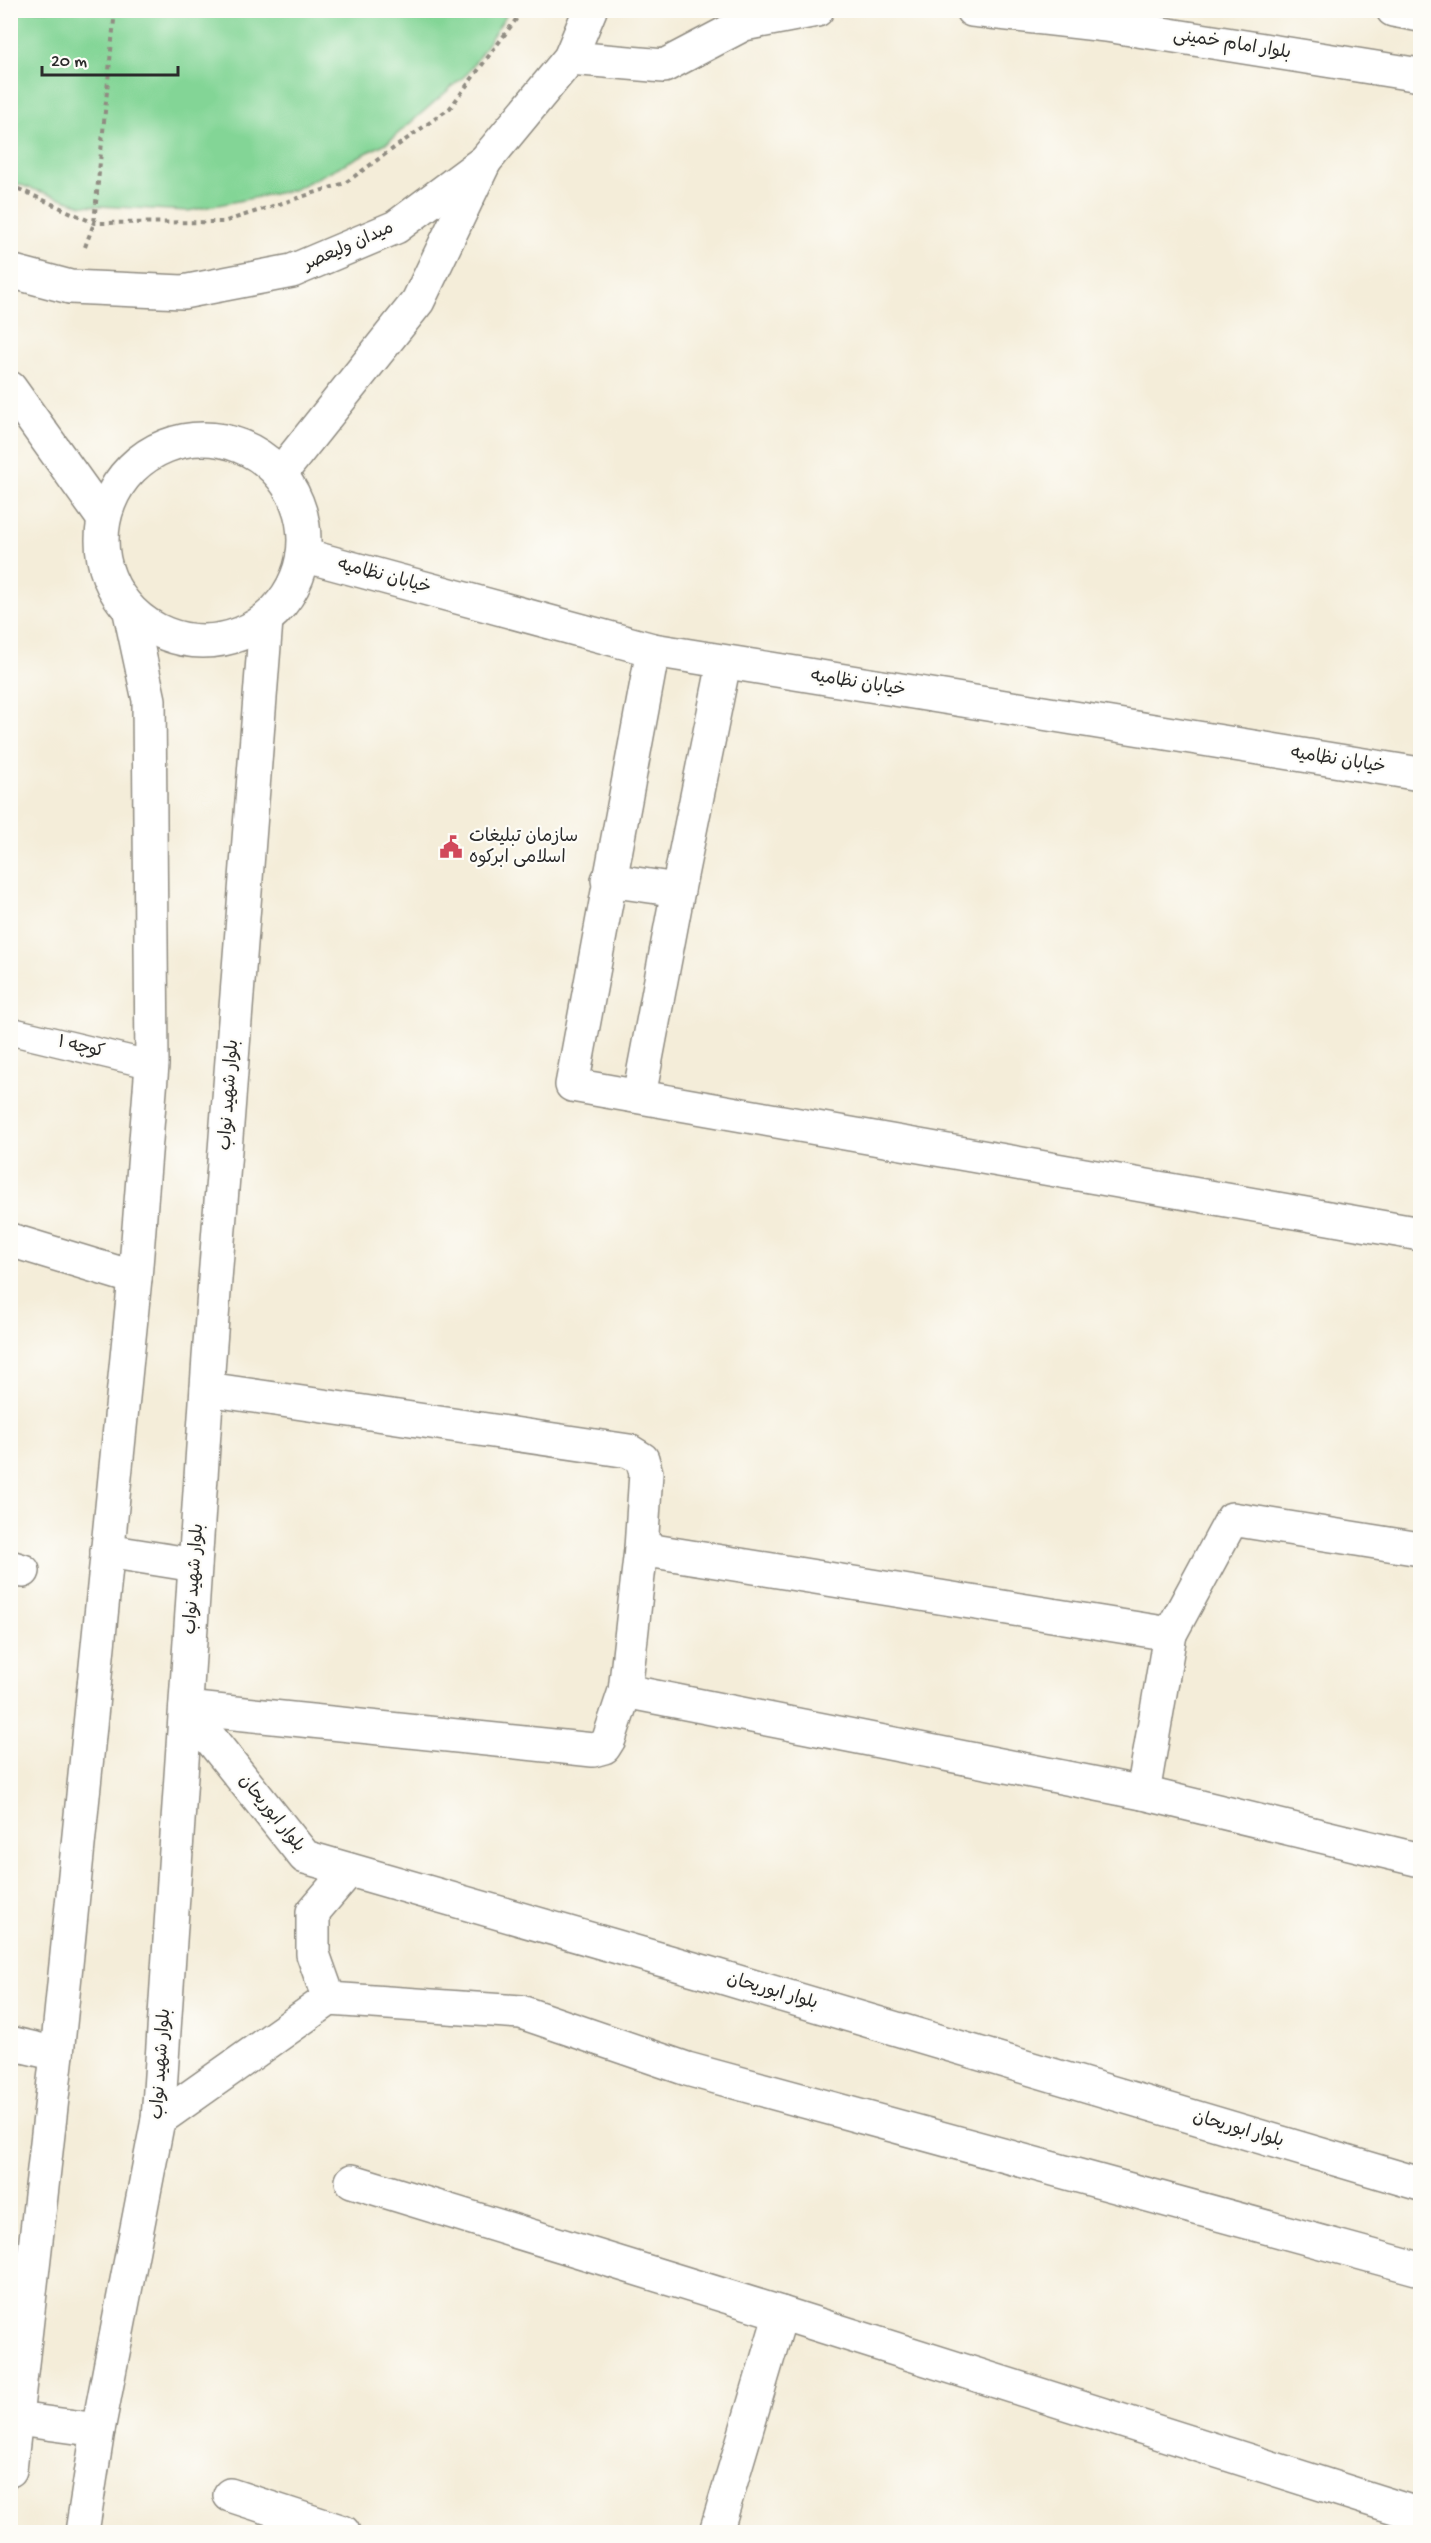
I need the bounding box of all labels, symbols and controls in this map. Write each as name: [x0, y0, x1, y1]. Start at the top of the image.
street label: بلوار امام خمینی: [1172, 25, 1292, 66]
scale bar: [42, 39, 178, 77]
text: 20 m: [51, 52, 87, 73]
street label: میدان ولیعصر: [299, 218, 397, 277]
street label: خیابان نظامیه: [335, 554, 433, 600]
street label: خیابان نظامیه: [809, 666, 907, 702]
street label: خیابان نظامیه: [1289, 743, 1387, 779]
place label: سازمان تبلیغات اسلامی ابرکوه: [469, 827, 578, 869]
public building icon: سازمان تبلیغات اسلامی ابرکوه: [438, 834, 464, 860]
street label: کوچه ۱: [55, 1032, 107, 1064]
street label: بلوار شهید نواب: [216, 1039, 244, 1151]
street label: بلوار شهید نواب: [181, 1523, 209, 1635]
street label: بلوار ابوریحان: [233, 1771, 309, 1857]
street label: بلوار ابوریحان: [724, 1969, 820, 2015]
street label: بلوار شهید نواب: [148, 2008, 176, 2120]
street label: بلوار ابوریحان: [1190, 2107, 1286, 2153]

